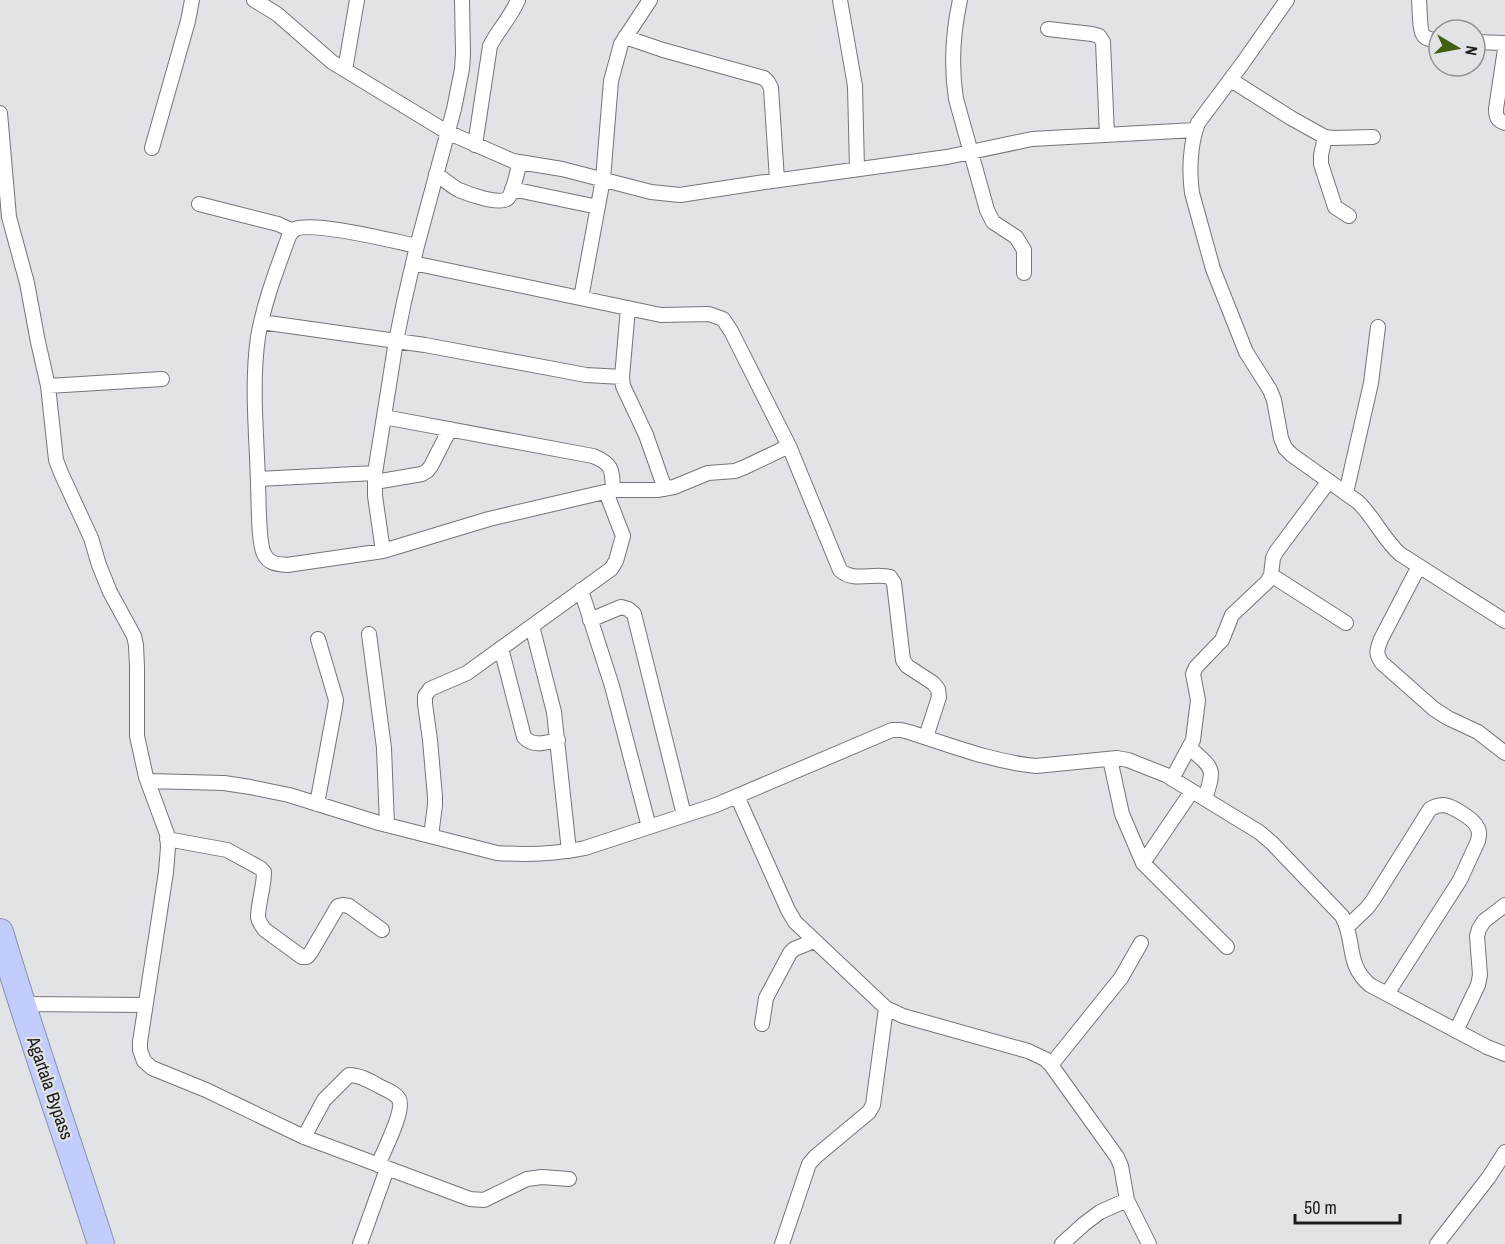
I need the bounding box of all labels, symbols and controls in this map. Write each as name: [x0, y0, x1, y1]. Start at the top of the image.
north arrow: [1427, 18, 1487, 78]
text: N: [1460, 44, 1483, 57]
street label: Agartala Bypass: [21, 1032, 80, 1143]
scale bar: [1295, 1187, 1400, 1225]
text: 50 m: [1304, 1195, 1337, 1220]

